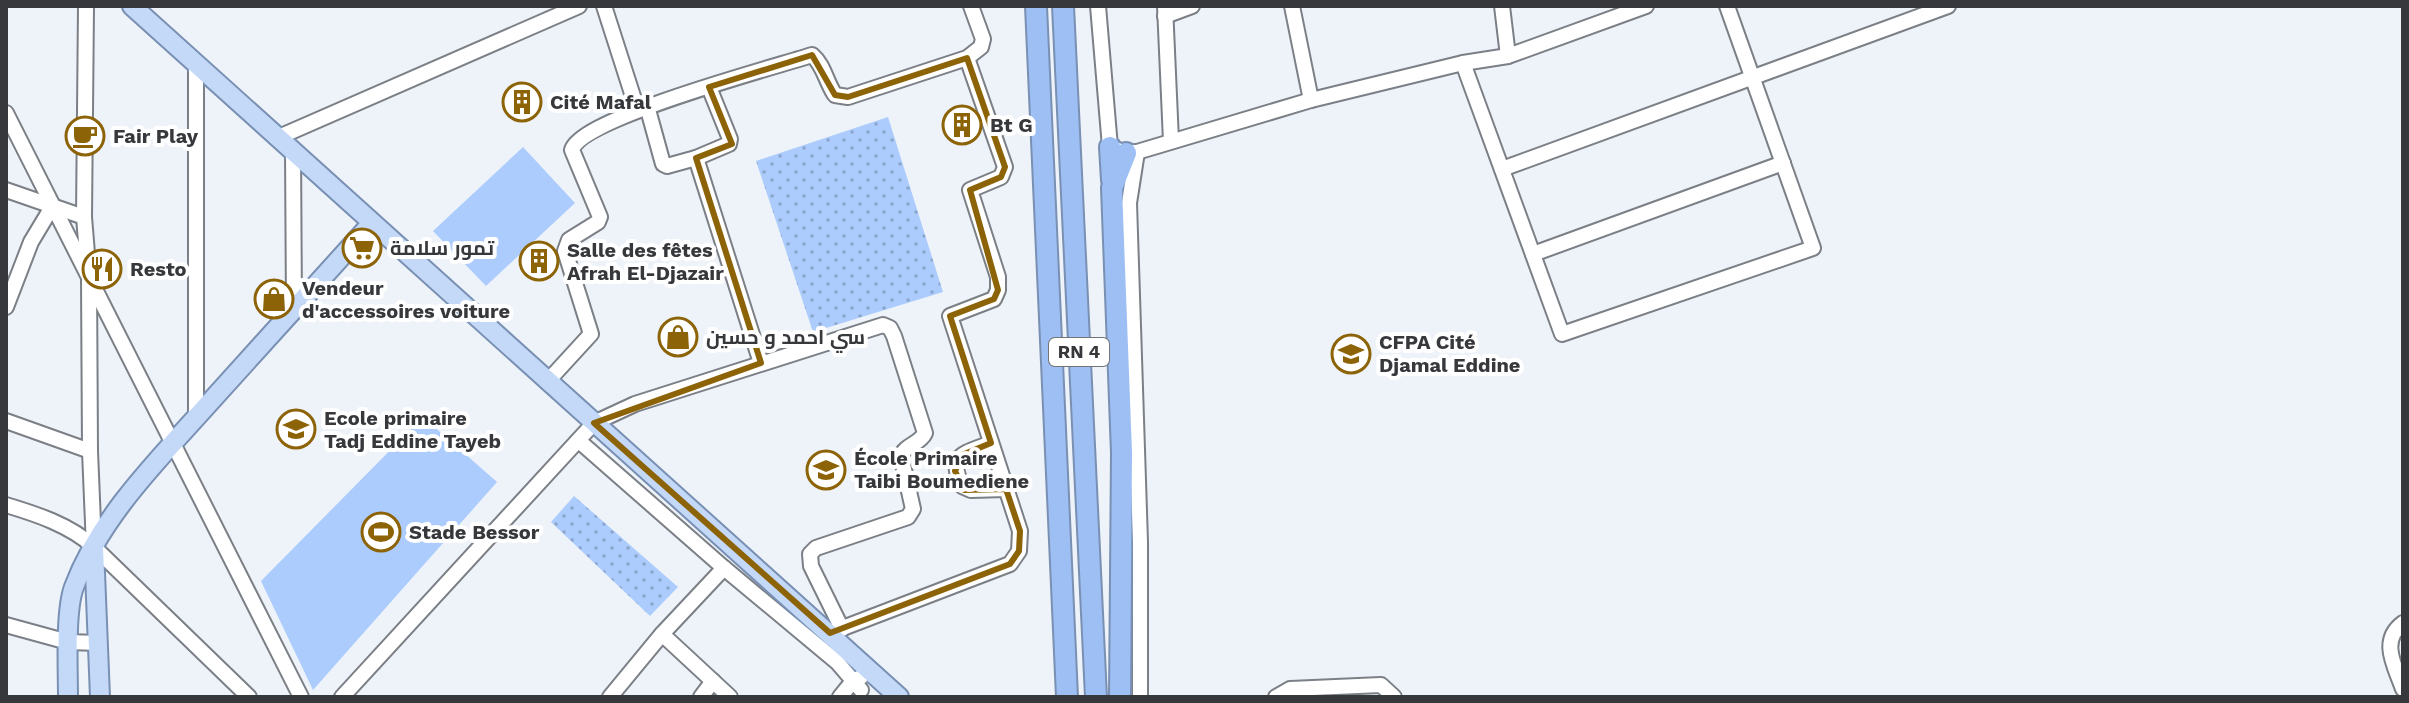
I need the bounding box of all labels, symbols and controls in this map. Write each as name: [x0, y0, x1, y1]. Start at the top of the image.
building icon: Cité Mafal: [501, 81, 543, 123]
place label: Cité Mafal: [550, 90, 652, 114]
building icon: Bt G: [941, 104, 983, 146]
place label: Bt G: [990, 113, 1033, 137]
cafe icon: Fair Play: [64, 115, 106, 157]
place label: Fair Play: [113, 124, 199, 148]
supermarket icon: تمور سلامة: [341, 227, 383, 269]
place label: تمور سلامة: [390, 236, 495, 260]
place label: Salle des fêtes Afrah El-Djazair: [567, 238, 724, 285]
building icon: Salle des fêtes Afrah El-Djazair: [518, 240, 560, 282]
restaurant icon: Resto: [81, 248, 123, 290]
place label: Resto: [130, 257, 187, 281]
place label: Vendeur d'accessoires voiture: [302, 276, 510, 323]
shop icon: Vendeur d'accessoires voiture: [253, 278, 295, 320]
shop icon: سي احمد و حسين: [657, 316, 699, 358]
place label: سي احمد و حسين: [706, 325, 865, 353]
place label: CFPA Cité Djamal Eddine: [1379, 330, 1520, 377]
school or university icon: CFPA Cité Djamal Eddine: [1330, 333, 1372, 375]
road number: RN 4: [1049, 338, 1109, 366]
place label: Ecole primaire Tadj Eddine Tayeb: [324, 406, 501, 453]
school or university icon: Ecole primaire Tadj Eddine Tayeb: [275, 408, 317, 450]
place label: École Primaire Taibi Boumediene: [854, 446, 1029, 493]
school or university icon: École Primaire Taibi Boumediene: [805, 449, 847, 491]
sports icon: Stade Bessor: [360, 511, 402, 553]
place label: Stade Bessor: [409, 520, 540, 544]

